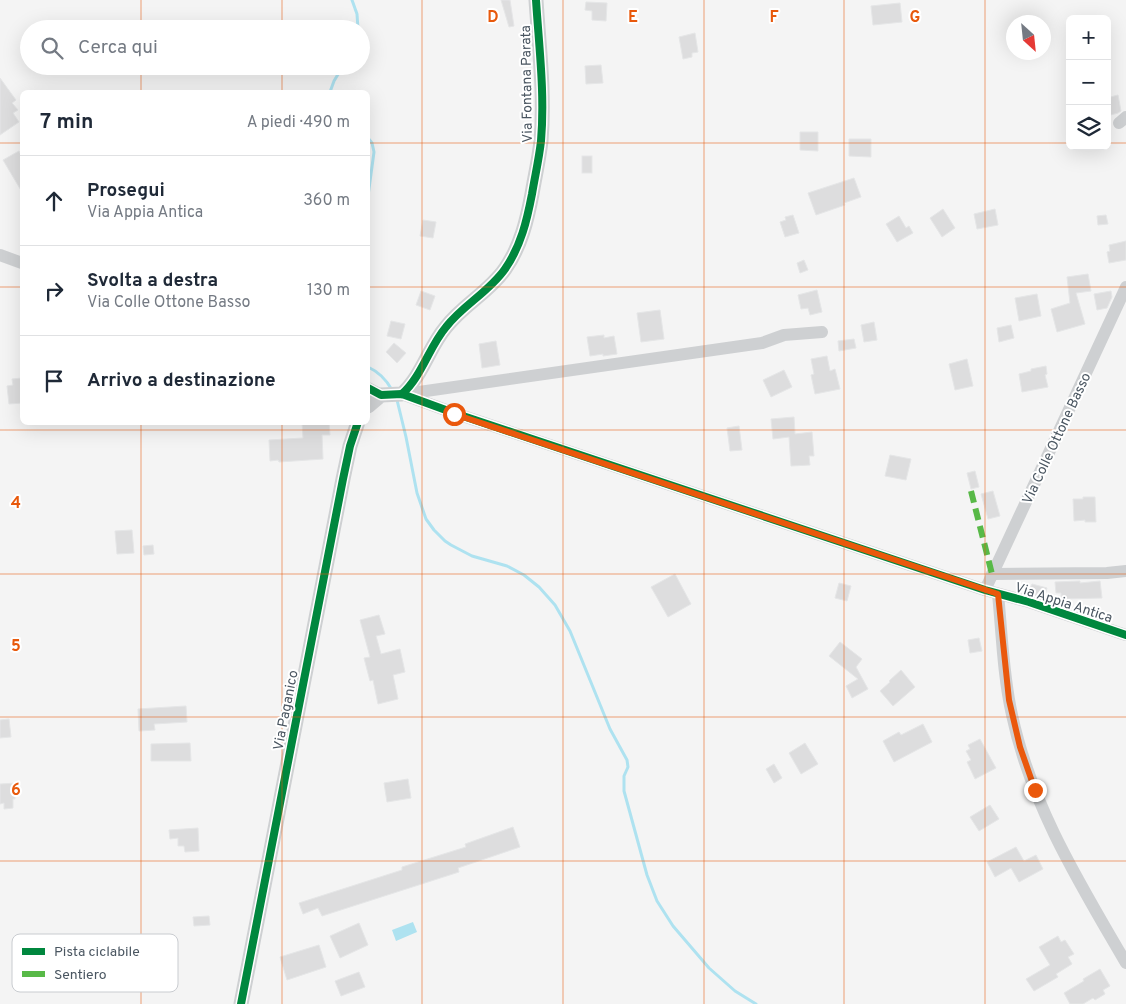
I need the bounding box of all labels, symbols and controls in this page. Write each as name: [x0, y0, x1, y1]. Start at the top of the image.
text: D: [487, 8, 499, 28]
text: E: [628, 8, 638, 28]
text: F: [769, 8, 779, 28]
text: G: [910, 8, 920, 28]
north arrow: [1006, 15, 1051, 60]
map controls: [1066, 15, 1111, 150]
button: +: [1066, 15, 1111, 60]
search box: [20, 20, 370, 75]
street label: Via Fontana Parata: [518, 25, 537, 143]
icon: search: [38, 34, 66, 62]
text: Cerca qui: [78, 36, 158, 60]
button: −: [1066, 60, 1111, 105]
button: layers: [1066, 105, 1111, 150]
text: 7 min: [40, 109, 93, 136]
text: A piedi · 490 m: [247, 113, 350, 133]
text: Prosegui: [87, 179, 165, 203]
icon: ahead: [40, 187, 68, 215]
text: 360 m: [303, 191, 350, 211]
text: Via Appia Antica: [87, 203, 203, 223]
text: Svolta a destra: [87, 269, 218, 293]
icon: right: [40, 277, 68, 305]
text: 130 m: [307, 281, 350, 301]
text: Via Colle Ottone Basso: [87, 293, 250, 313]
icon: arrive: [40, 367, 68, 395]
text: Arrivo a destinazione: [87, 369, 276, 393]
street label: Via Colle Ottone Basso: [1019, 370, 1095, 507]
route start: [443, 403, 466, 426]
text: 4: [11, 494, 21, 514]
street label: Via Appia Antica: [1013, 580, 1115, 627]
text: 5: [11, 637, 21, 657]
street label: Via Paganico: [270, 669, 303, 752]
route end: [1024, 779, 1047, 802]
text: 6: [11, 781, 21, 801]
legend: [12, 934, 178, 992]
text: Pista ciclabile: [54, 944, 140, 961]
text: Sentiero: [54, 967, 107, 984]

